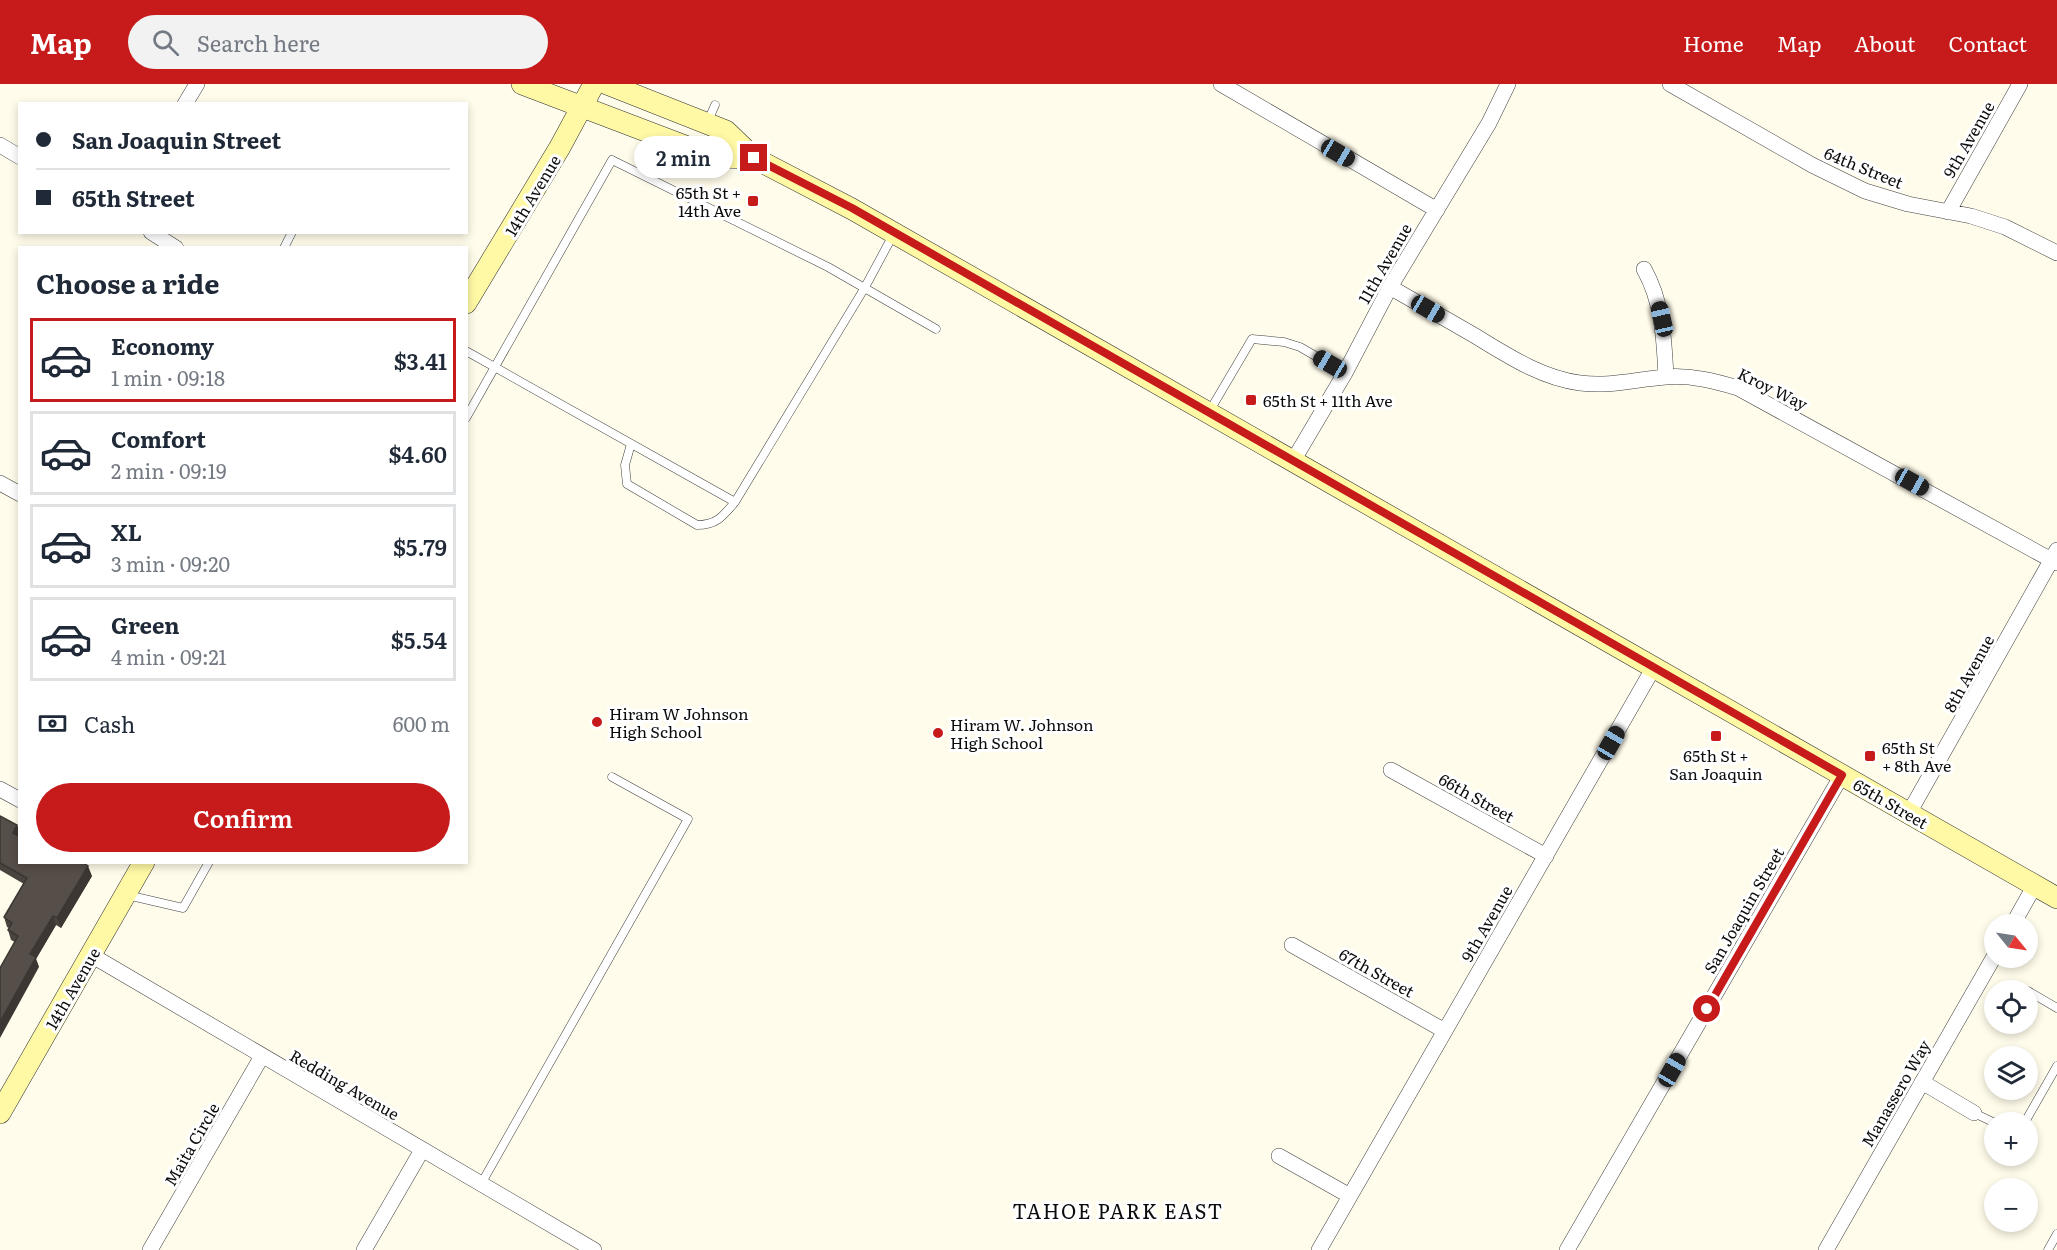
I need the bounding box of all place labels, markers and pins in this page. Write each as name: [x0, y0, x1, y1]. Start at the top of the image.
place label: 65th St + 14th Ave: [676, 180, 741, 222]
marker: 65th St + 14th Ave: [746, 194, 760, 208]
place label: 65th St + 11th Ave: [1263, 388, 1393, 412]
marker: 65th St + 11th Ave: [1244, 393, 1258, 407]
place label: Hiram W Johnson High School: [609, 701, 749, 743]
place label: Hiram W. Johnson High School: [950, 712, 1094, 754]
marker: Hiram W Johnson High School: [590, 715, 604, 729]
marker: Hiram W. Johnson High School: [931, 726, 945, 740]
marker: 65th St + San Joaquin: [1709, 729, 1723, 743]
place label: 65th St + 8th Ave: [1882, 735, 1951, 777]
place label: 65th St + San Joaquin: [1669, 743, 1763, 785]
marker: 65th St + 8th Ave: [1863, 749, 1877, 763]

